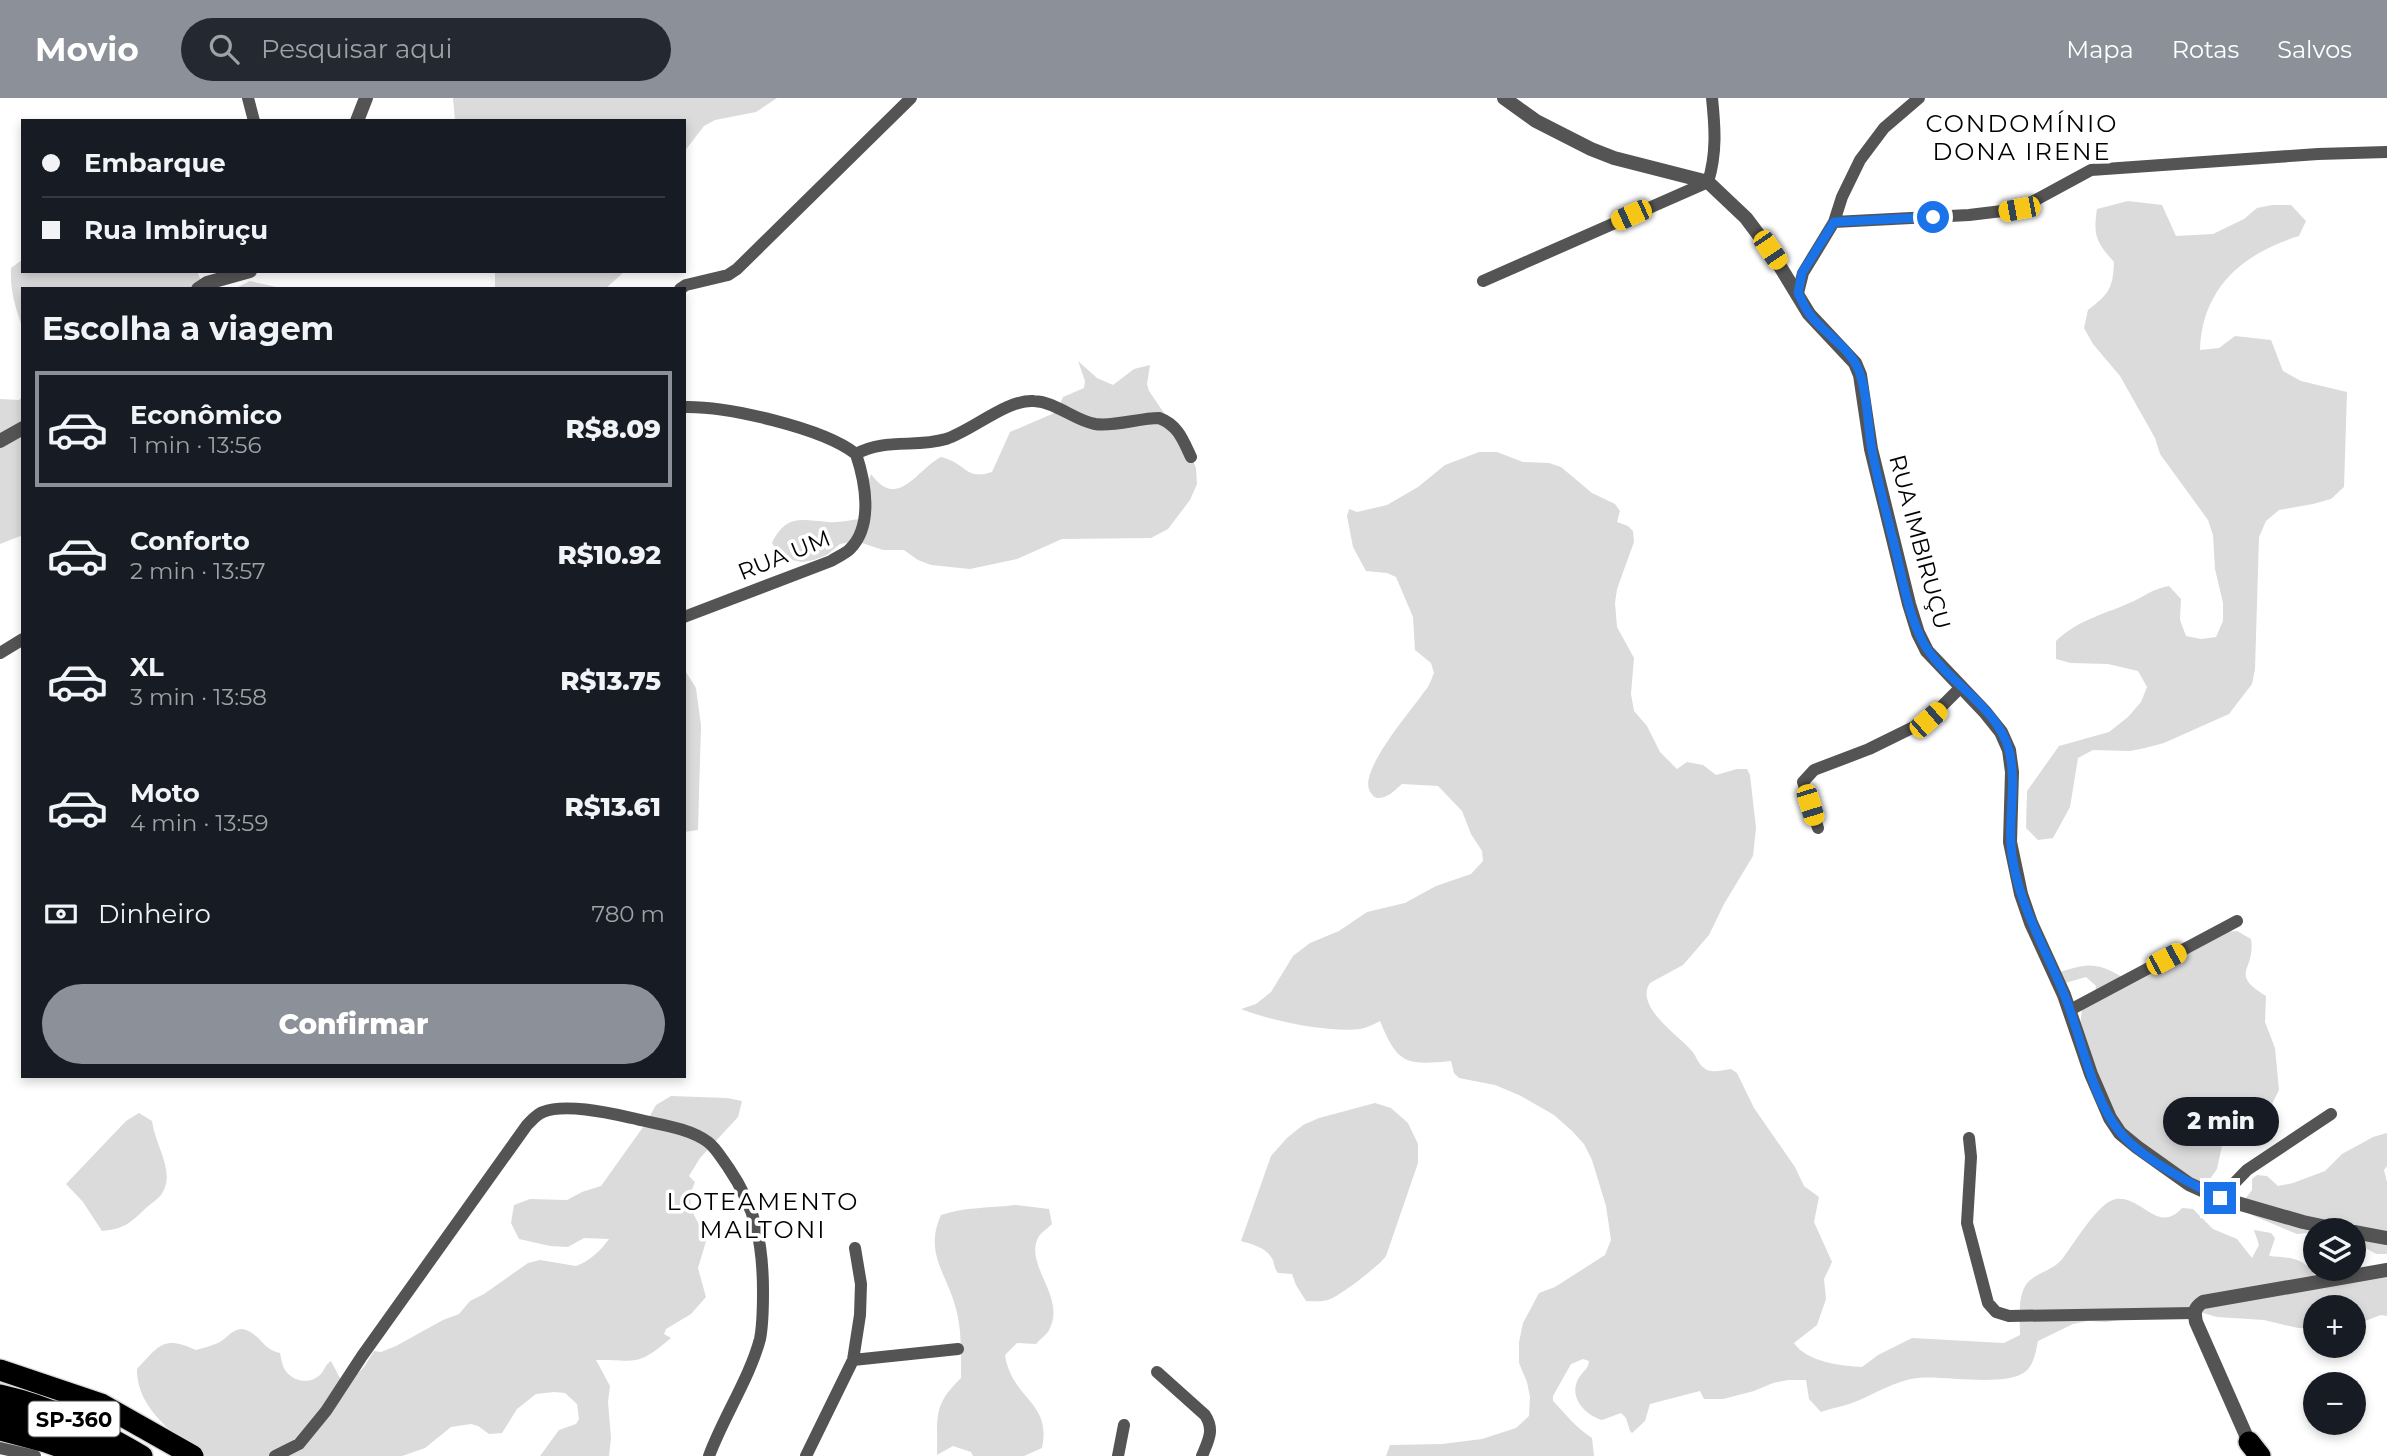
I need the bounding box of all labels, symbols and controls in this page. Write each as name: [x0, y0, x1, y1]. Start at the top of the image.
search box: [181, 18, 671, 81]
text: Movio: [35, 29, 139, 69]
icon: search: [205, 30, 243, 68]
text: Pesquisar aqui: [261, 33, 452, 65]
text: Mapa: [2066, 35, 2134, 64]
text: Rotas: [2172, 35, 2239, 64]
text: Salvos: [2277, 35, 2352, 64]
district label: CONDOMÍNIO DONA IRENE: [1926, 109, 2118, 166]
text: Embarque: [84, 147, 226, 179]
car: [1997, 195, 2042, 223]
car: [1608, 197, 1655, 233]
route start: [1917, 201, 1949, 233]
text: Rua Imbiruçu: [84, 214, 268, 246]
car: [1750, 227, 1791, 273]
text: Escolha a viagem: [42, 309, 334, 348]
icon: car: [46, 398, 109, 461]
text: Econômico: [130, 399, 282, 431]
text: R$8.09: [566, 413, 661, 445]
text: 1 min · 13:56: [130, 431, 262, 459]
street label: RUA IMBIRUÇU: [1883, 452, 1957, 632]
icon: car: [46, 524, 109, 587]
street label: RUA UM: [734, 524, 834, 586]
text: Conforto: [130, 525, 250, 557]
text: R$10.92: [558, 539, 661, 571]
text: 2 min · 13:57: [130, 557, 265, 585]
icon: car: [46, 650, 109, 713]
text: XL: [130, 651, 164, 683]
text: R$13.75: [560, 665, 661, 697]
text: 3 min · 13:58: [130, 683, 267, 711]
car: [1906, 698, 1951, 742]
icon: car: [46, 776, 109, 839]
text: Moto: [130, 777, 200, 809]
car: [1794, 782, 1827, 828]
text: R$13.61: [565, 791, 661, 823]
text: 4 min · 13:59: [130, 809, 268, 837]
icon: cash: [42, 895, 80, 933]
text: Dinheiro: [98, 898, 211, 930]
text: 780 m: [592, 900, 665, 928]
car: [2143, 940, 2190, 978]
button: Confirmar: [42, 984, 665, 1064]
callout: 2 min: [2162, 1096, 2278, 1146]
text: 2 min: [2187, 1107, 2255, 1135]
route end: [2204, 1182, 2236, 1214]
district label: LOTEAMENTO MALTONI: [667, 1187, 859, 1244]
map controls: [2303, 1218, 2366, 1435]
button: layers: [2303, 1218, 2366, 1281]
button: +: [2303, 1295, 2366, 1358]
button: −: [2303, 1372, 2366, 1435]
road number: SP-360: [28, 1402, 119, 1436]

